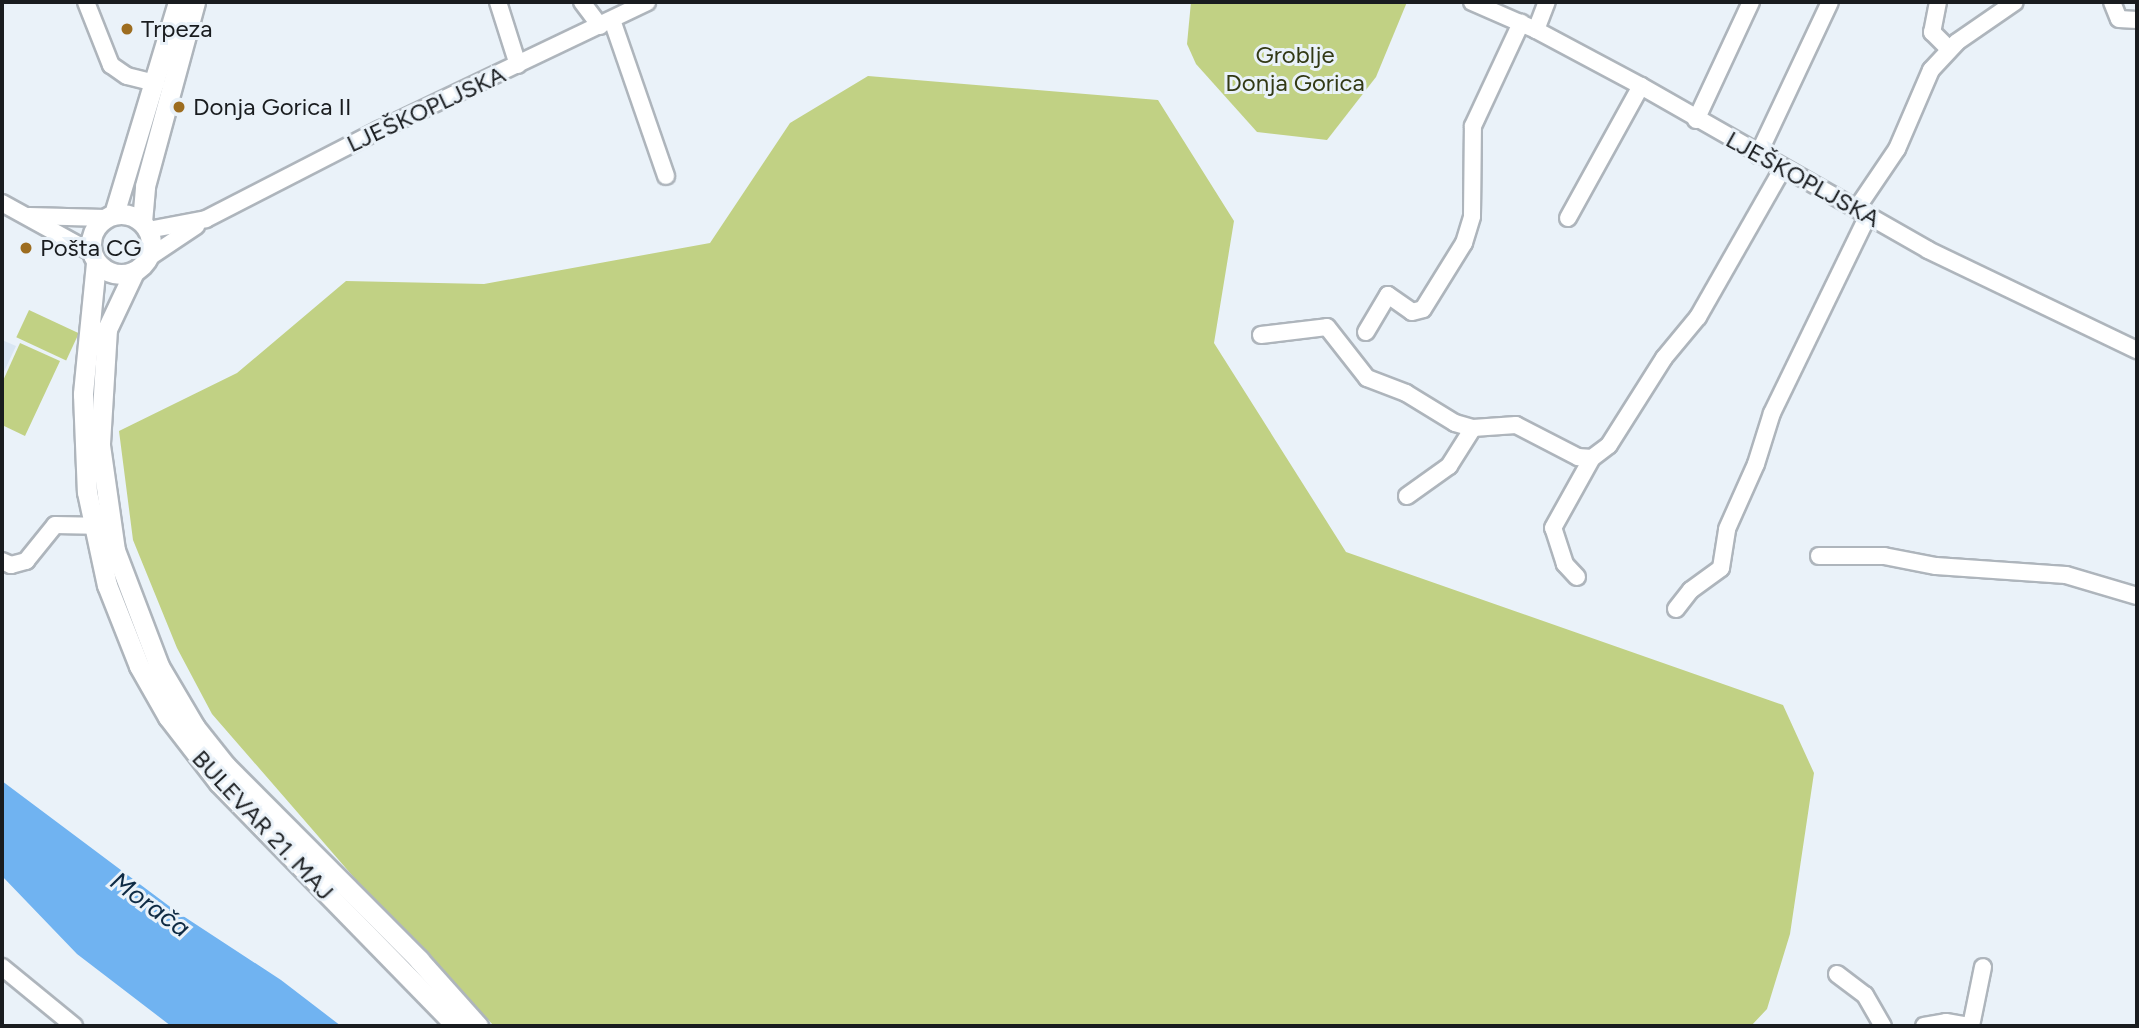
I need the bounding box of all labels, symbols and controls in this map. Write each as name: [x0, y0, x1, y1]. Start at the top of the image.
place label: Trpeza: [141, 15, 213, 43]
marker: Trpeza: [119, 21, 135, 37]
park label: Groblje Donja Gorica: [1225, 41, 1365, 97]
street label: LJEŠKOPLJSKA: [342, 60, 510, 158]
place label: Donja Gorica II: [193, 93, 351, 121]
marker: Donja Gorica II: [171, 99, 187, 115]
street label: LJEŠKOPLJSKA: [1721, 125, 1885, 233]
place label: Pošta CG: [40, 234, 142, 262]
marker: Pošta CG: [18, 240, 34, 256]
street label: BULEVAR 21. MAJ: [186, 744, 340, 906]
water label: Morača: [104, 866, 196, 944]

